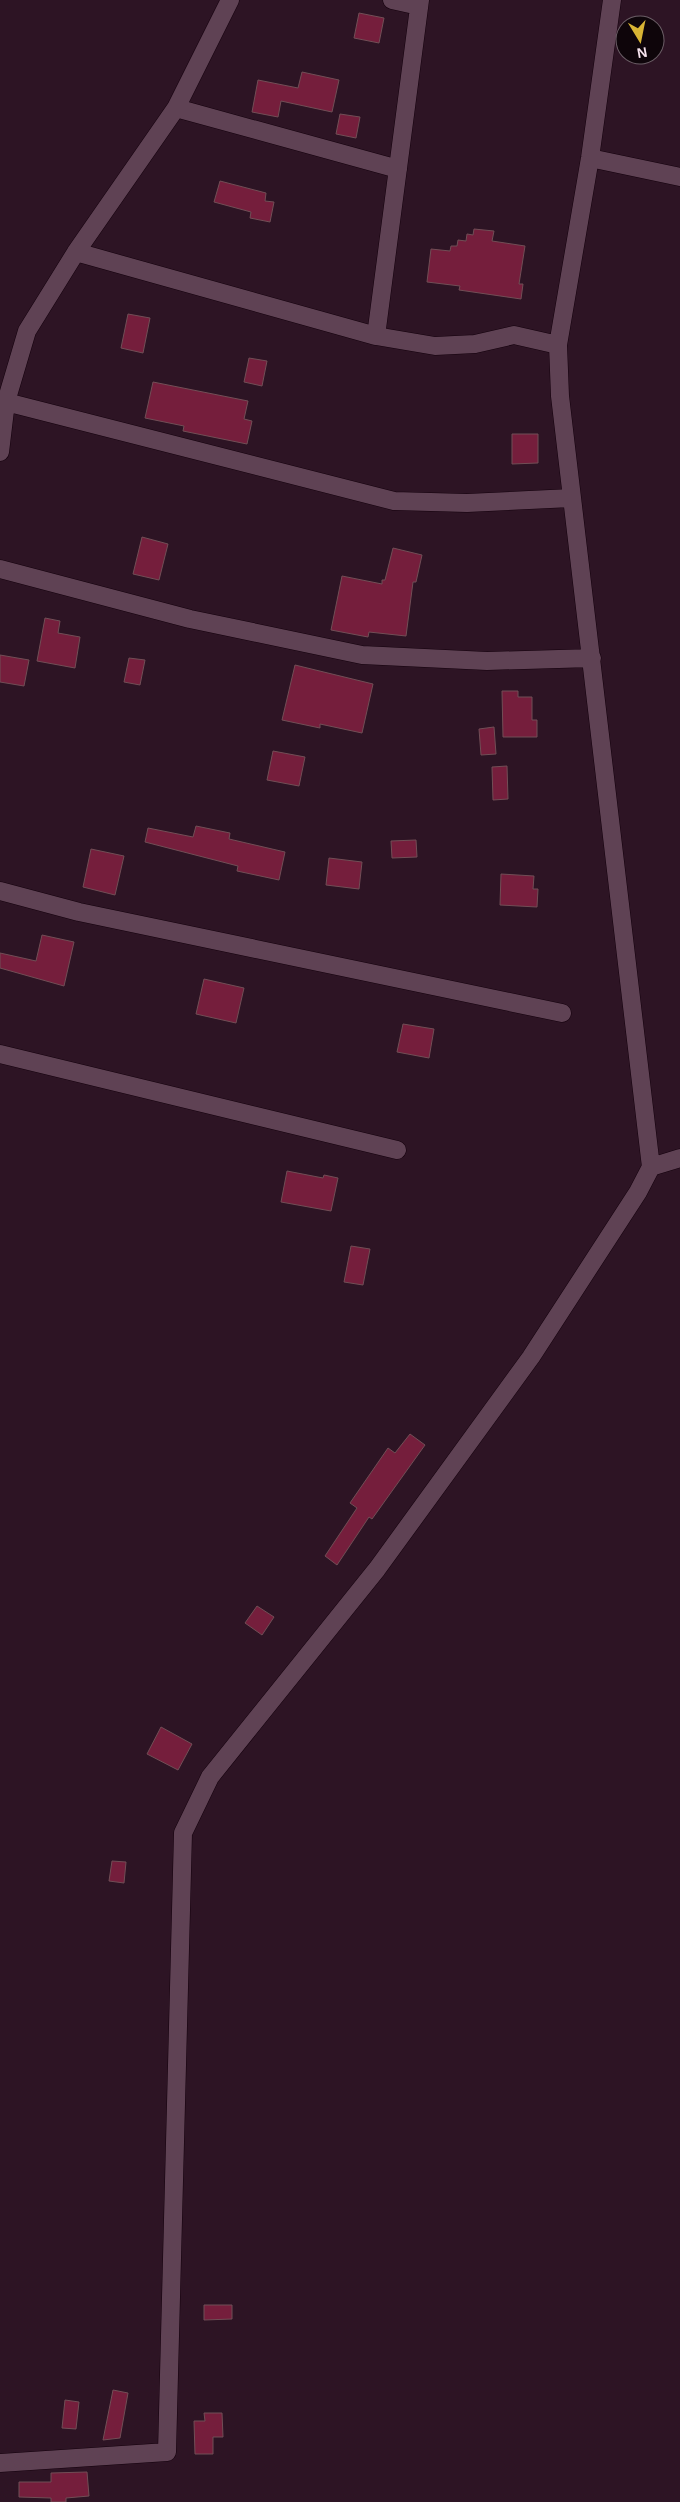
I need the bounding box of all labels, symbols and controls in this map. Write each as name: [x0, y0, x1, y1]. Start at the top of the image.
north arrow: [615, 15, 665, 65]
text: N: [636, 44, 649, 62]

